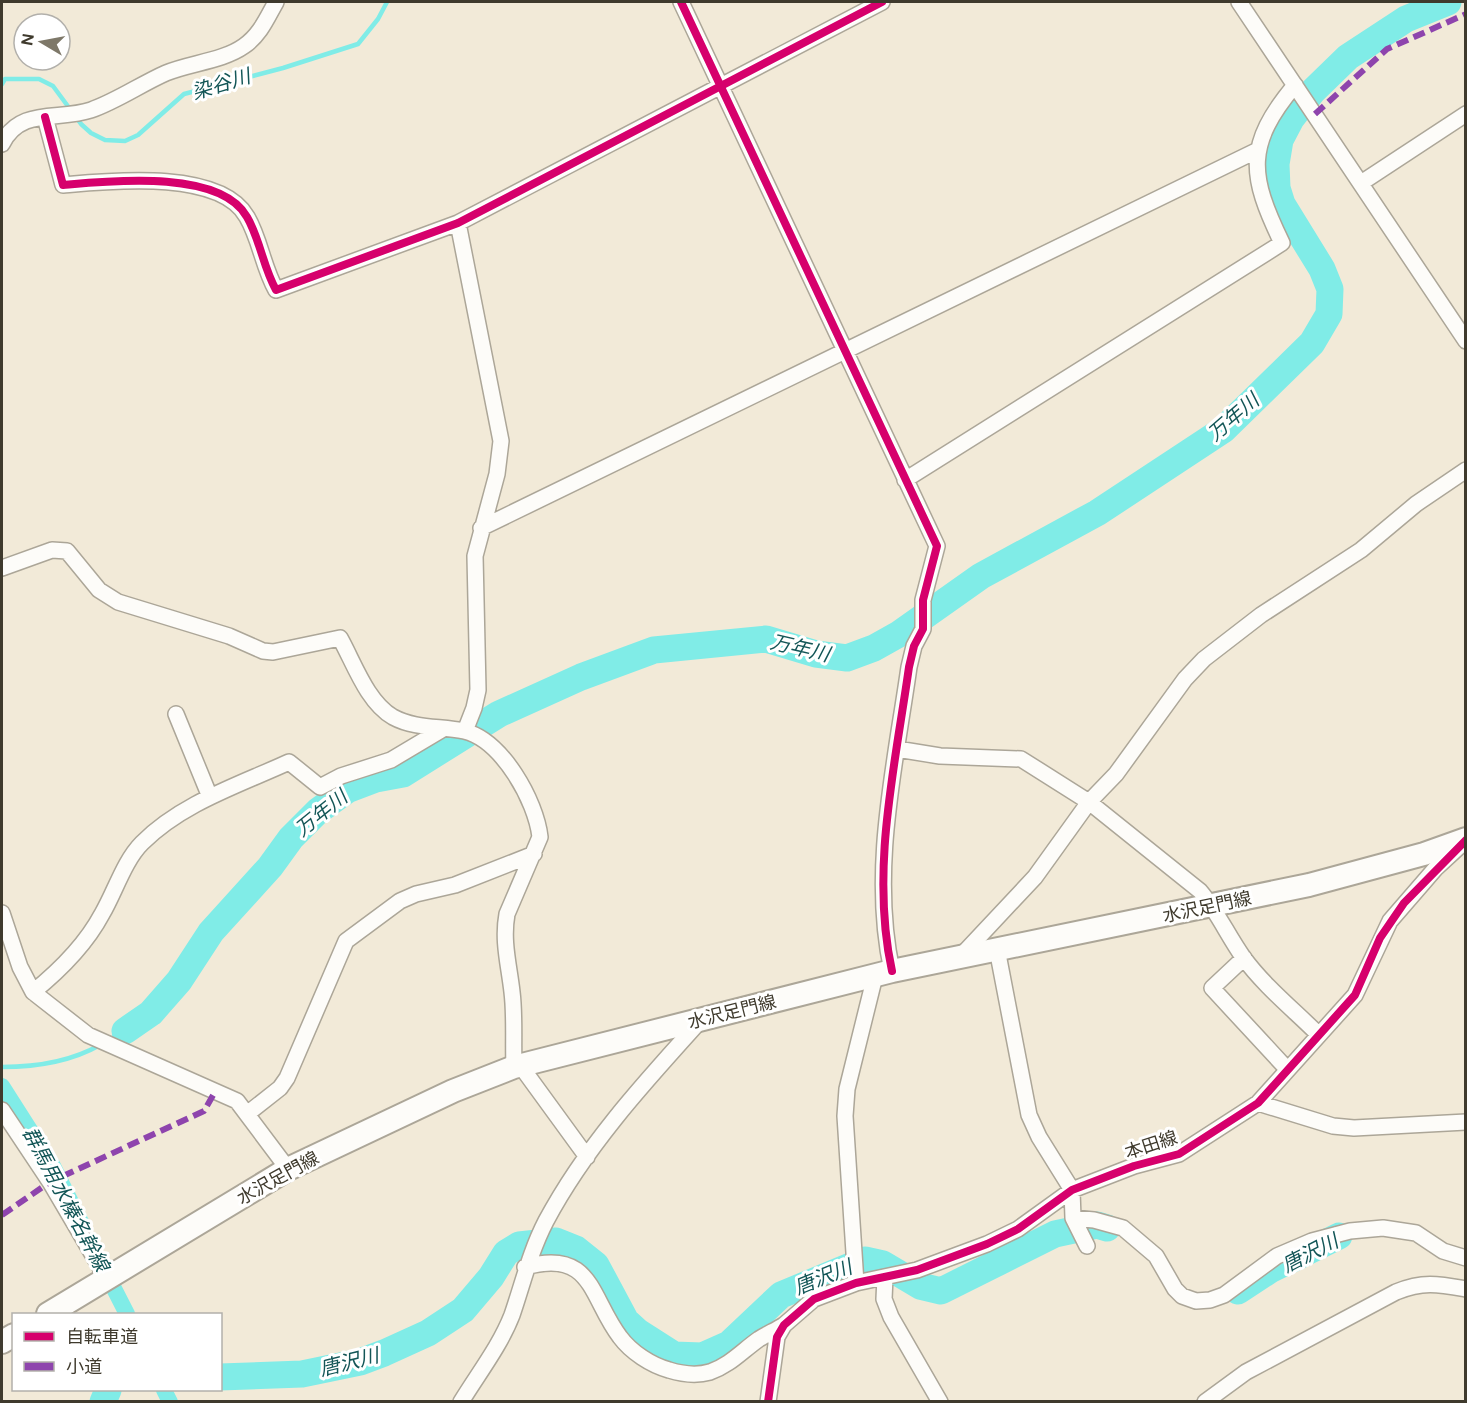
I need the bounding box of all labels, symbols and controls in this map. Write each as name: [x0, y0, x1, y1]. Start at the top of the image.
north arrow: [12, 12, 72, 72]
text: N: [16, 32, 39, 47]
water label: 染谷川: [189, 62, 255, 105]
water label: 万年川: [1202, 386, 1266, 446]
water label: 万年川: [768, 629, 834, 668]
water label: 万年川: [290, 783, 354, 842]
street label: 水沢足門線: [1160, 886, 1254, 928]
street label: 水沢足門線: [685, 989, 779, 1035]
water label: 群馬用水榛名幹線: [17, 1122, 116, 1278]
street label: 本田線: [1122, 1125, 1180, 1165]
street label: 水沢足門線: [233, 1146, 323, 1210]
water label: 唐沢川: [1277, 1227, 1344, 1278]
water label: 唐沢川: [790, 1253, 858, 1300]
legend: [12, 1313, 222, 1391]
text: 自転車道: [66, 1325, 138, 1349]
water label: 唐沢川: [317, 1342, 383, 1382]
text: 小道: [66, 1355, 102, 1379]

